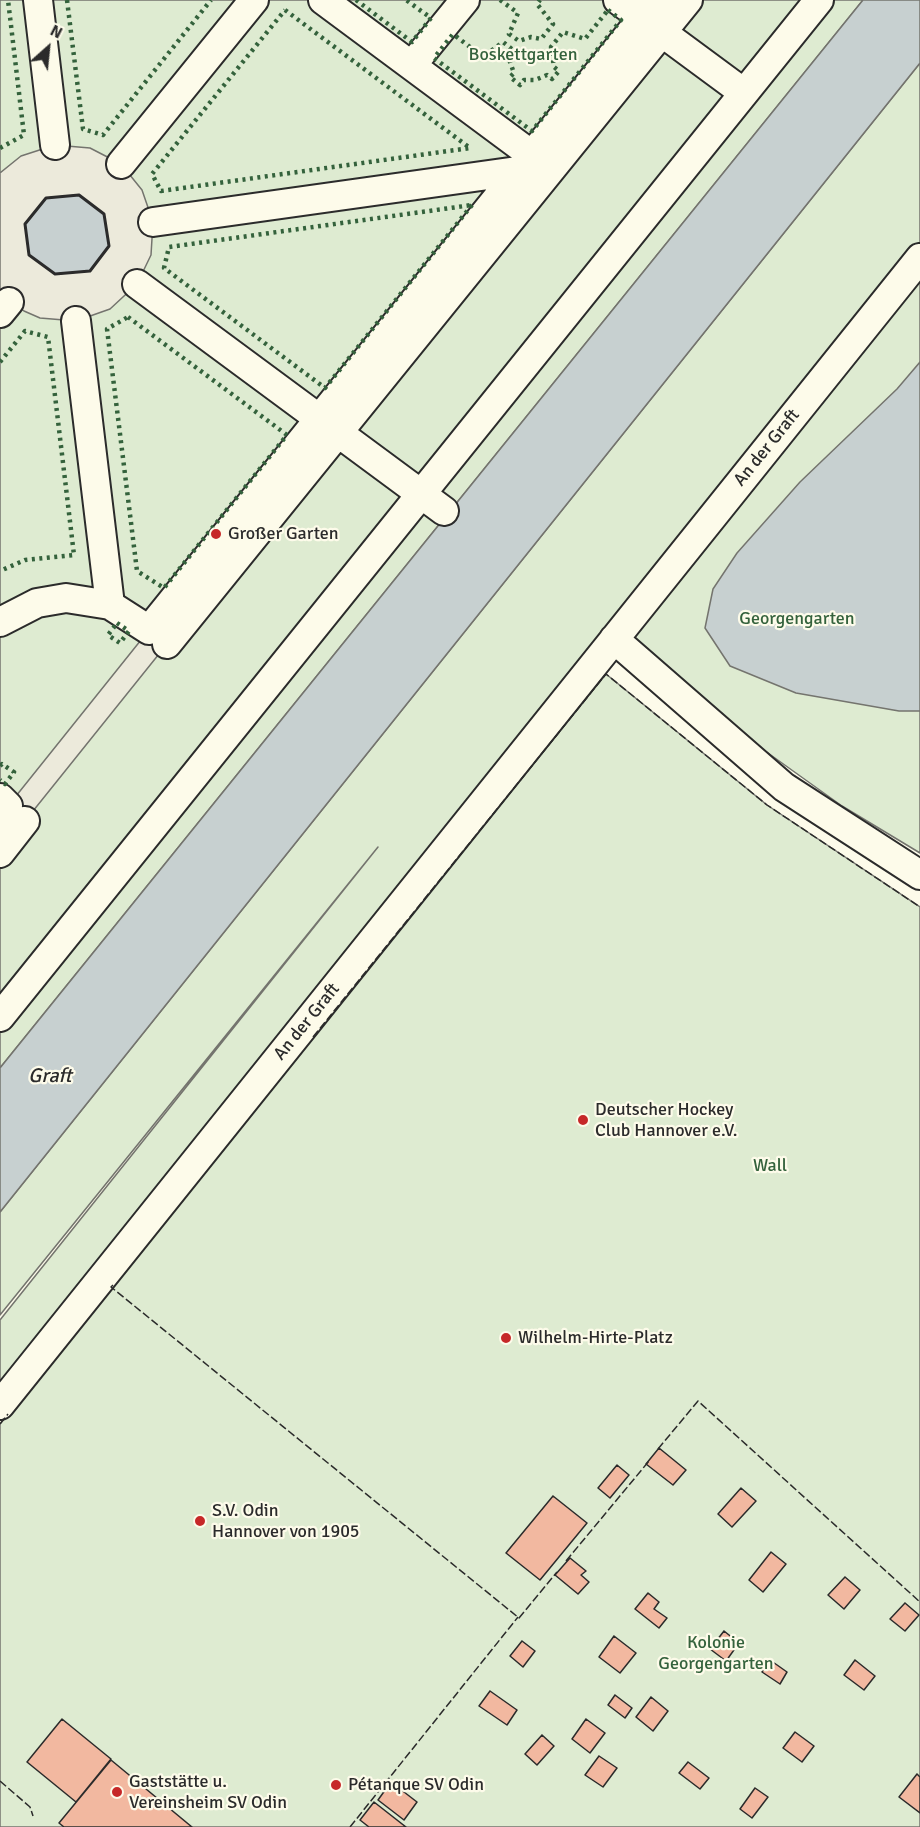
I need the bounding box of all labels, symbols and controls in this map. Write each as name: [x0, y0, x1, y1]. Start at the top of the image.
north arrow: [18, 18, 78, 78]
text: N: [47, 21, 66, 43]
park label: Boskettgarten: [469, 44, 577, 66]
street label: An der Graft: [729, 405, 805, 491]
place label: Großer Garten: [228, 523, 339, 545]
marker: Großer Garten: [209, 527, 223, 541]
park label: Georgengarten: [739, 608, 855, 630]
street label: An der Graft: [269, 979, 345, 1065]
water label: Graft: [28, 1065, 72, 1089]
place label: Deutscher Hockey Club Hannover e.V.: [595, 1099, 737, 1142]
marker: Deutscher Hockey Club Hannover e.V.: [576, 1113, 590, 1127]
park label: Wall: [753, 1155, 787, 1177]
place label: Wilhelm-Hirte-Platz: [518, 1327, 673, 1349]
marker: Wilhelm-Hirte-Platz: [499, 1331, 513, 1345]
place label: S.V. Odin Hannover von 1905: [212, 1500, 360, 1543]
marker: S.V. Odin Hannover von 1905: [193, 1514, 207, 1528]
park label: Kolonie Georgengarten: [658, 1632, 774, 1674]
place label: Gaststätte u. Vereinsheim SV Odin: [129, 1771, 287, 1814]
place label: Pétanque SV Odin: [348, 1774, 484, 1796]
marker: Pétanque SV Odin: [329, 1778, 343, 1792]
marker: Gaststätte u. Vereinsheim SV Odin: [110, 1785, 124, 1799]

